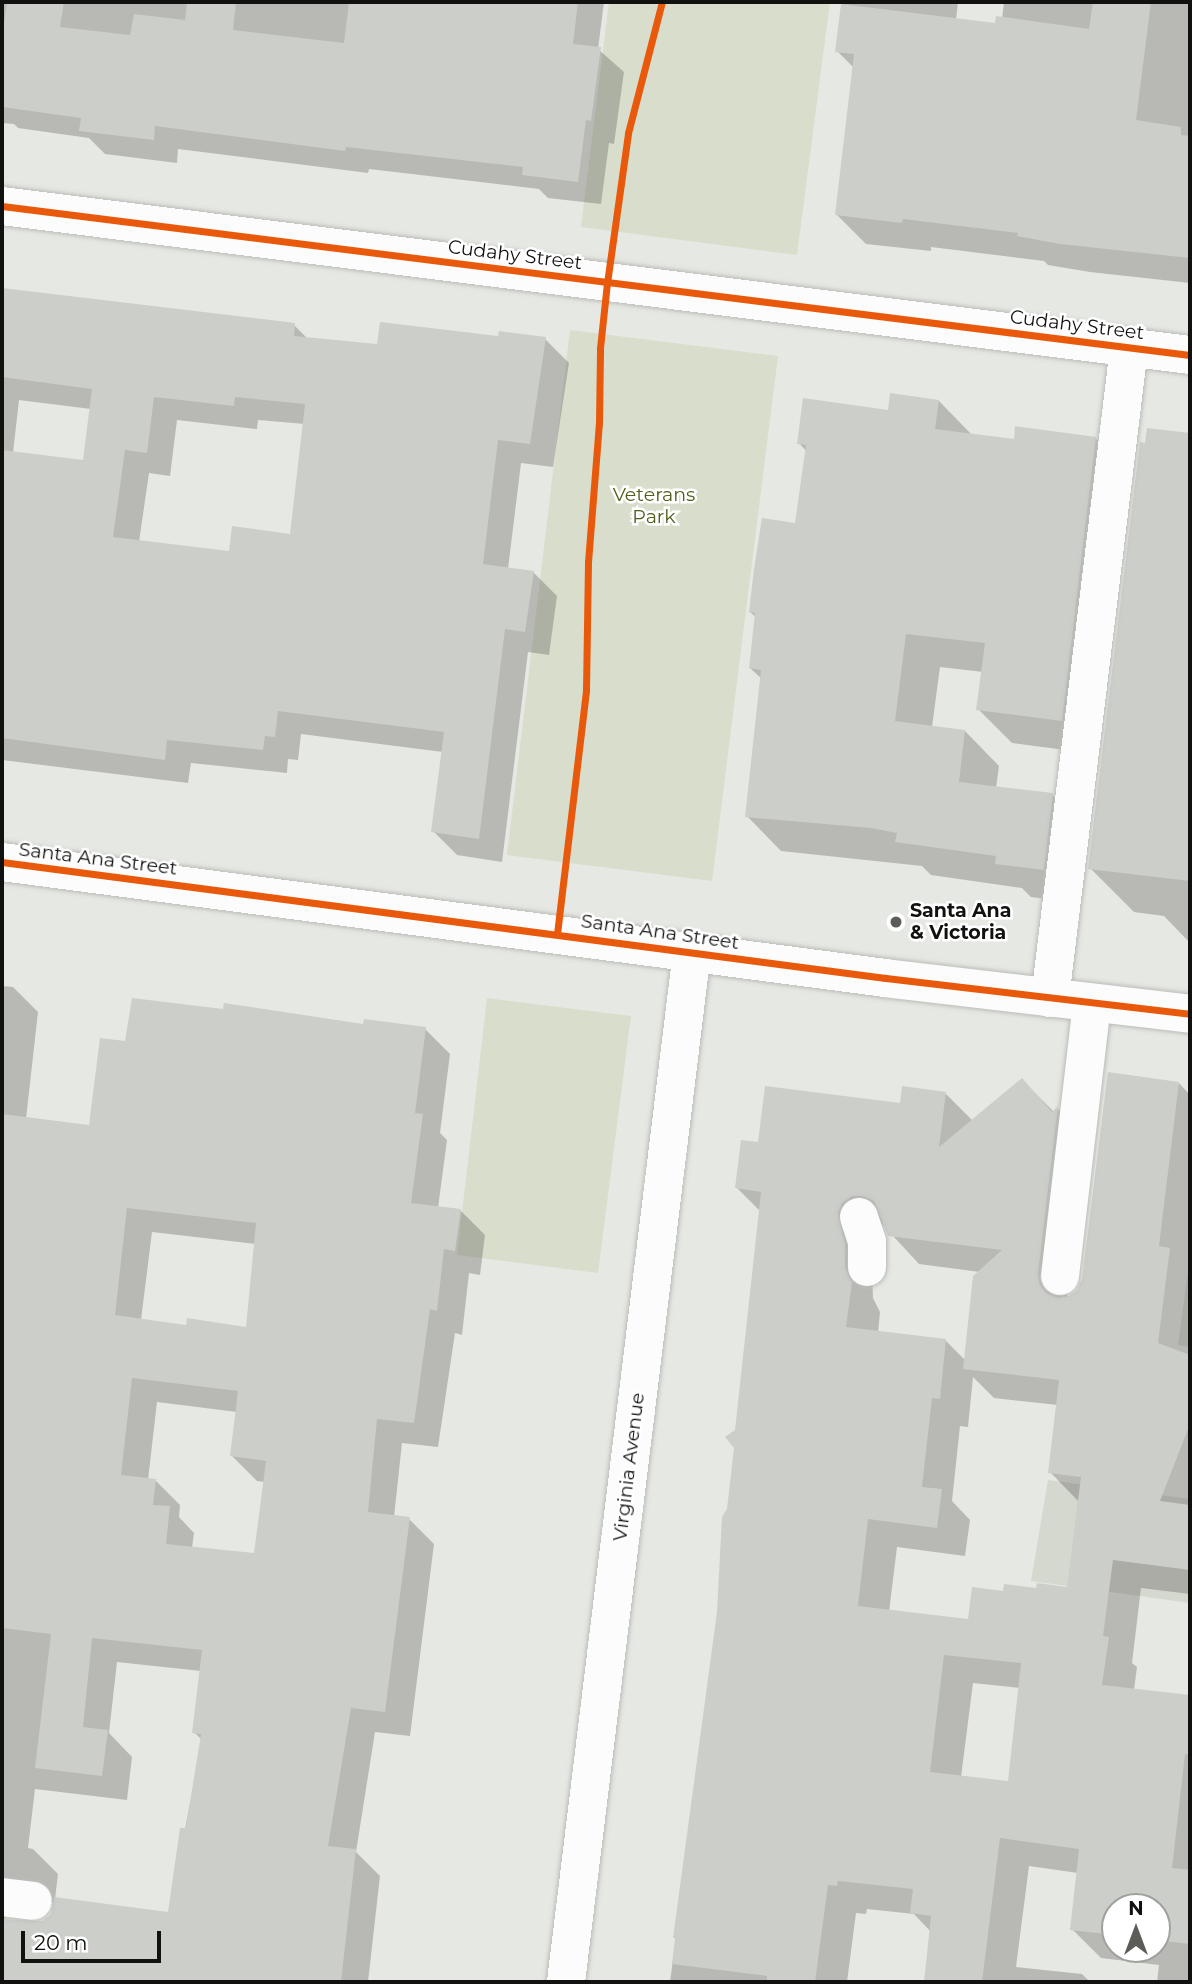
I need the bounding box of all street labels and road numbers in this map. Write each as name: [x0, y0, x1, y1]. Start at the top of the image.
street label: Cudahy Street: [447, 235, 583, 275]
street label: Cudahy Street: [1009, 305, 1145, 345]
street label: Santa Ana Street: [18, 838, 178, 880]
street label: Santa Ana Street: [580, 910, 740, 954]
street label: Virginia Avenue: [609, 1391, 649, 1543]

